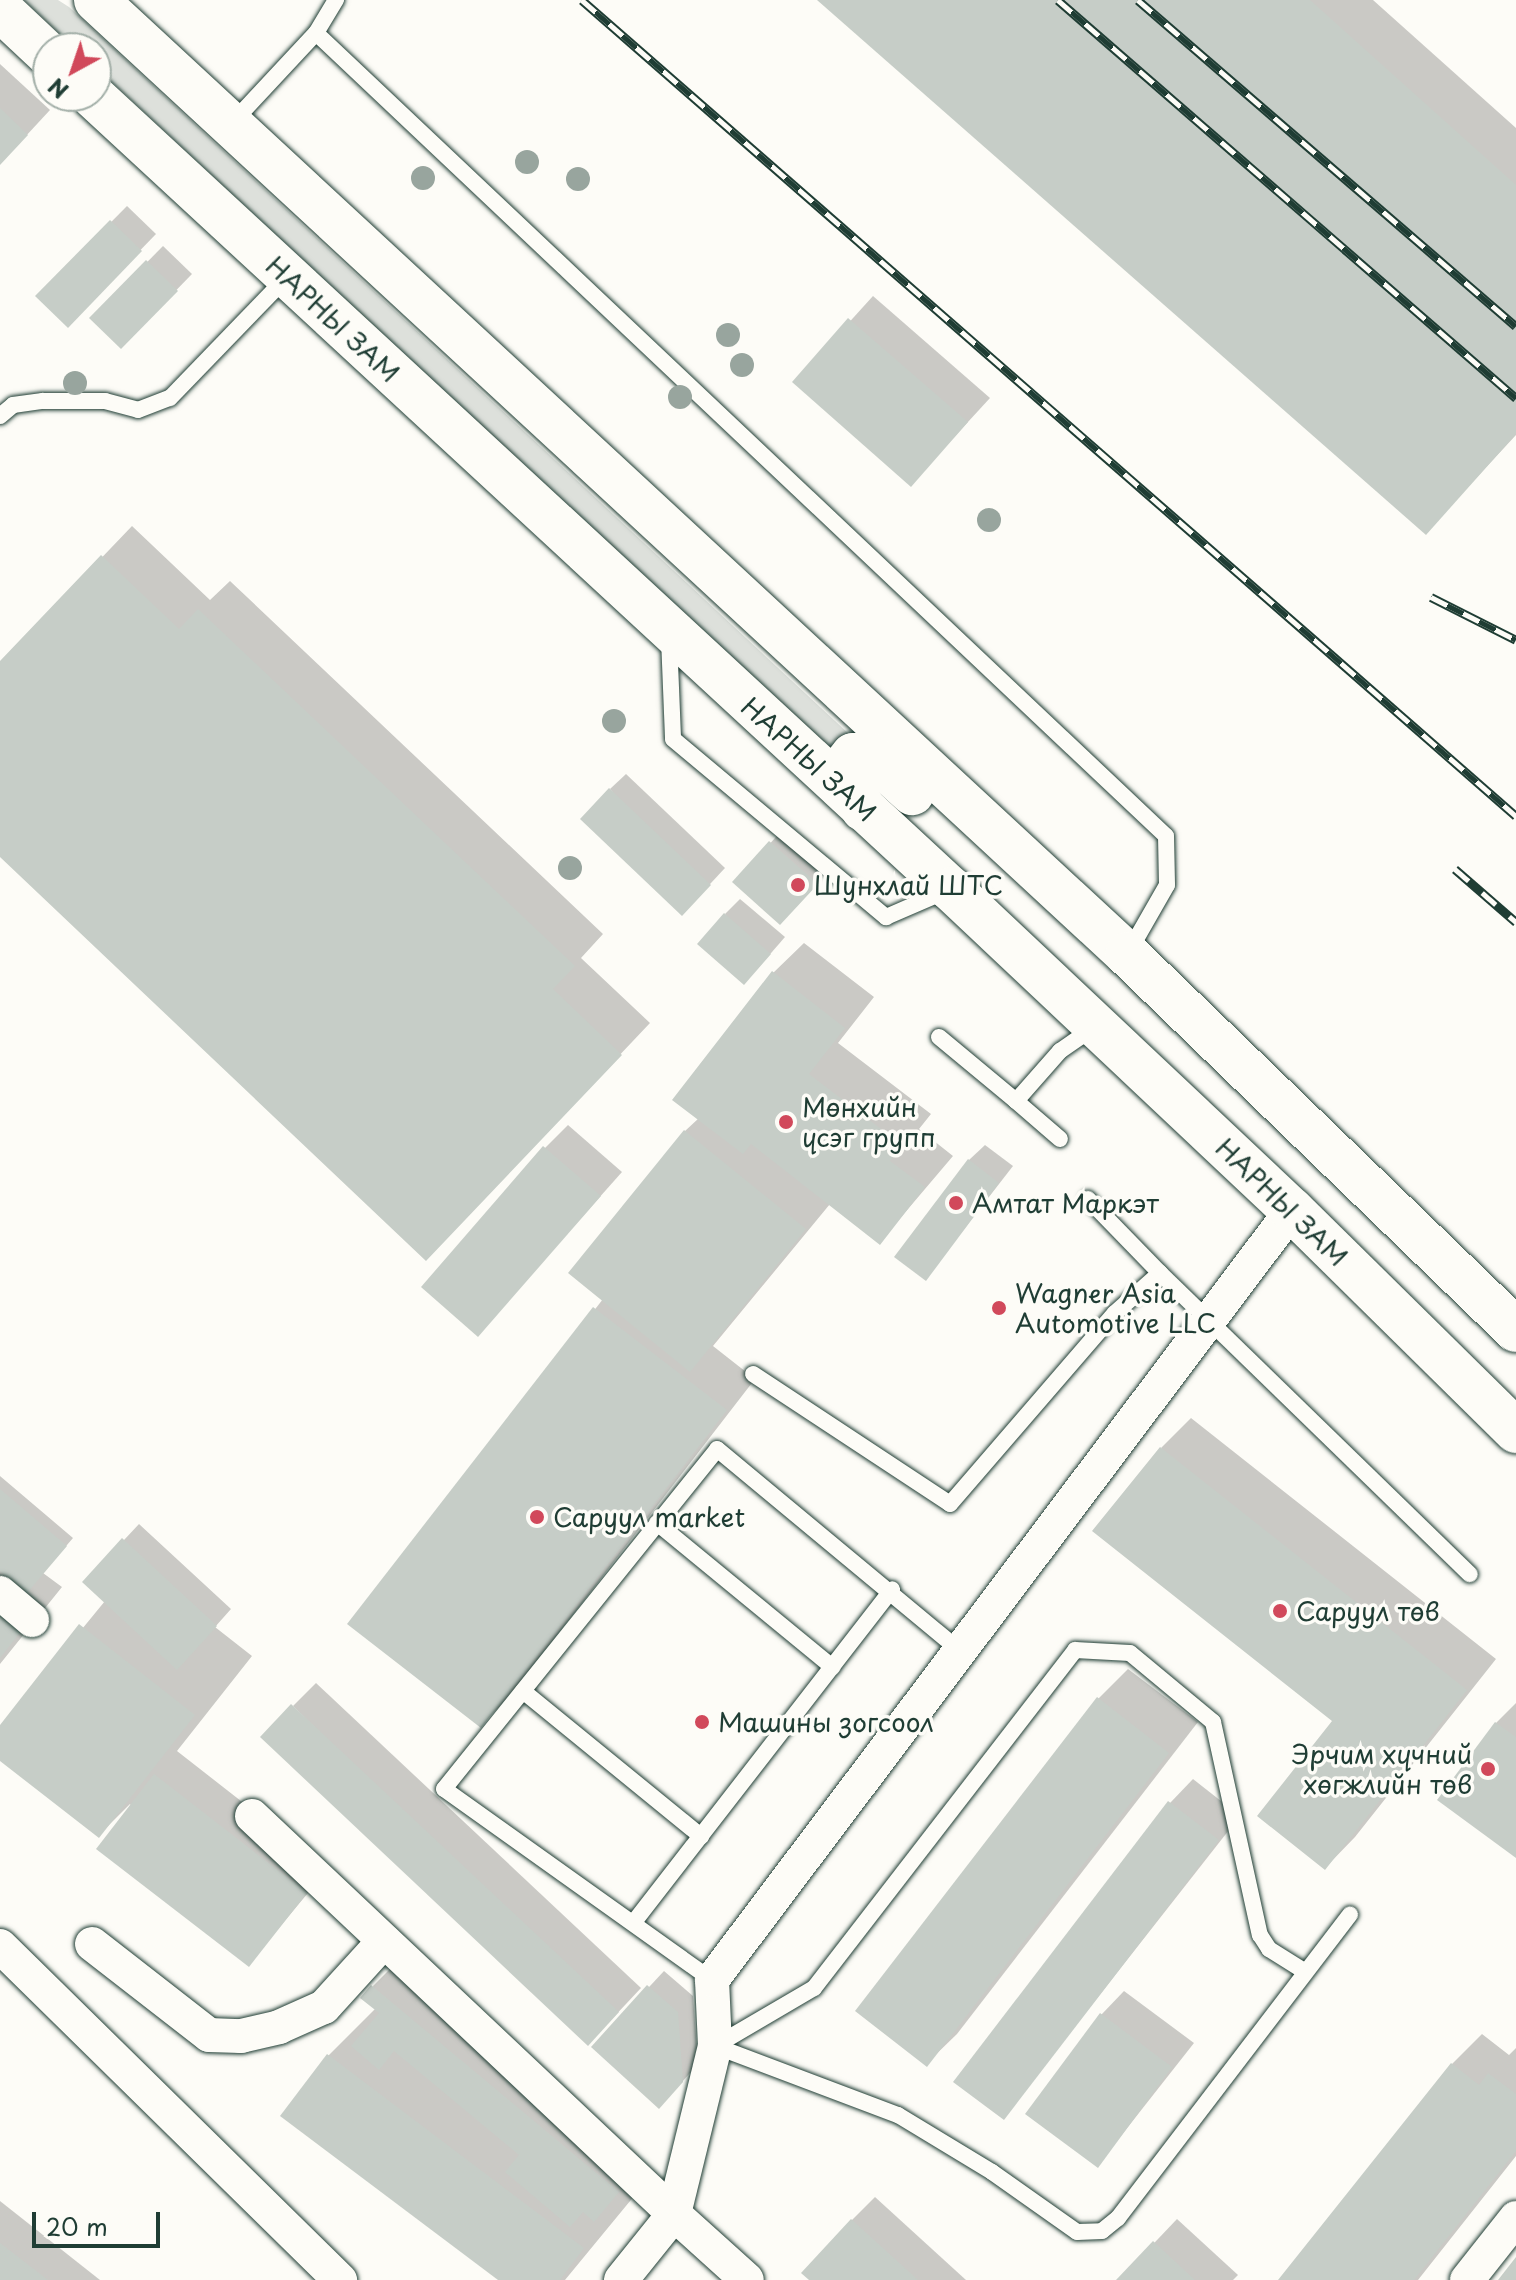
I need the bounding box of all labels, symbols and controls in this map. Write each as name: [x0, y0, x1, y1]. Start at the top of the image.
north arrow: [32, 32, 112, 112]
text: N: [40, 71, 75, 107]
street label: НАРНЫ ЗАМ: [260, 250, 406, 388]
street label: НАРНЫ ЗАМ: [735, 691, 883, 827]
place label: Шунхлай ШТС: [814, 869, 1005, 901]
marker: Шунхлай ШТС: [789, 876, 807, 894]
place label: Мөнхийн үсэг групп: [802, 1091, 936, 1152]
marker: Мөнхийн үсэг групп: [777, 1113, 795, 1131]
street label: НАРНЫ ЗАМ: [1210, 1132, 1354, 1272]
place label: Амтат Маркэт: [972, 1187, 1159, 1219]
marker: Амтат Маркэт: [947, 1194, 965, 1212]
place label: Wagner Asia Automotive LLC: [1015, 1277, 1216, 1338]
marker: Wagner Asia Automotive LLC: [990, 1299, 1008, 1317]
place label: Саруул market: [553, 1501, 747, 1533]
marker: Саруул market: [528, 1508, 546, 1526]
place label: Саруул төв: [1296, 1595, 1441, 1627]
marker: Саруул төв: [1271, 1602, 1289, 1620]
place label: Машины зогсоол: [718, 1706, 935, 1738]
marker: Машины зогсоол: [693, 1713, 711, 1731]
place label: Эрчим хүчний хөгжлийн төв: [1290, 1738, 1472, 1800]
marker: Эрчим хүчний хөгжлийн төв: [1479, 1760, 1497, 1778]
scale bar: [36, 2196, 164, 2246]
text: 20 m: [46, 2208, 108, 2244]

